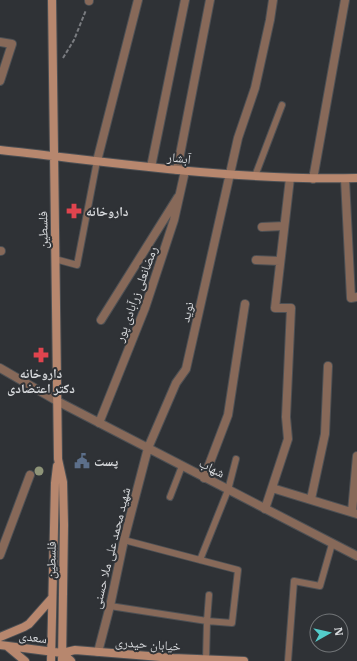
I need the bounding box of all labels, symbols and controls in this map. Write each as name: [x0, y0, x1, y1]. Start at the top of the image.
street label: آبشار: [165, 148, 192, 168]
pharmacy icon: داروخانه: [65, 202, 83, 220]
place label: داروخانه: [86, 203, 129, 220]
street label: فلسطین: [34, 211, 52, 249]
street label: رمضانعلی زرآبادی پور: [110, 244, 161, 345]
street label: نوید: [176, 300, 198, 324]
pharmacy icon: داروخانه دکتر اعتضادی: [32, 346, 50, 364]
place label: داروخانه دکتر اعتضادی: [7, 365, 75, 397]
public building icon: پست: [73, 452, 91, 470]
place label: پست: [94, 453, 118, 470]
street label: شهاب: [196, 454, 228, 482]
street label: شهید محمد علی ملا حسنی: [88, 485, 134, 611]
street label: فلسطین: [42, 541, 60, 579]
north arrow: [309, 613, 349, 653]
text: N: [331, 626, 346, 637]
street label: سعدی: [18, 627, 48, 647]
street label: خیابان حیدری: [115, 633, 181, 655]

